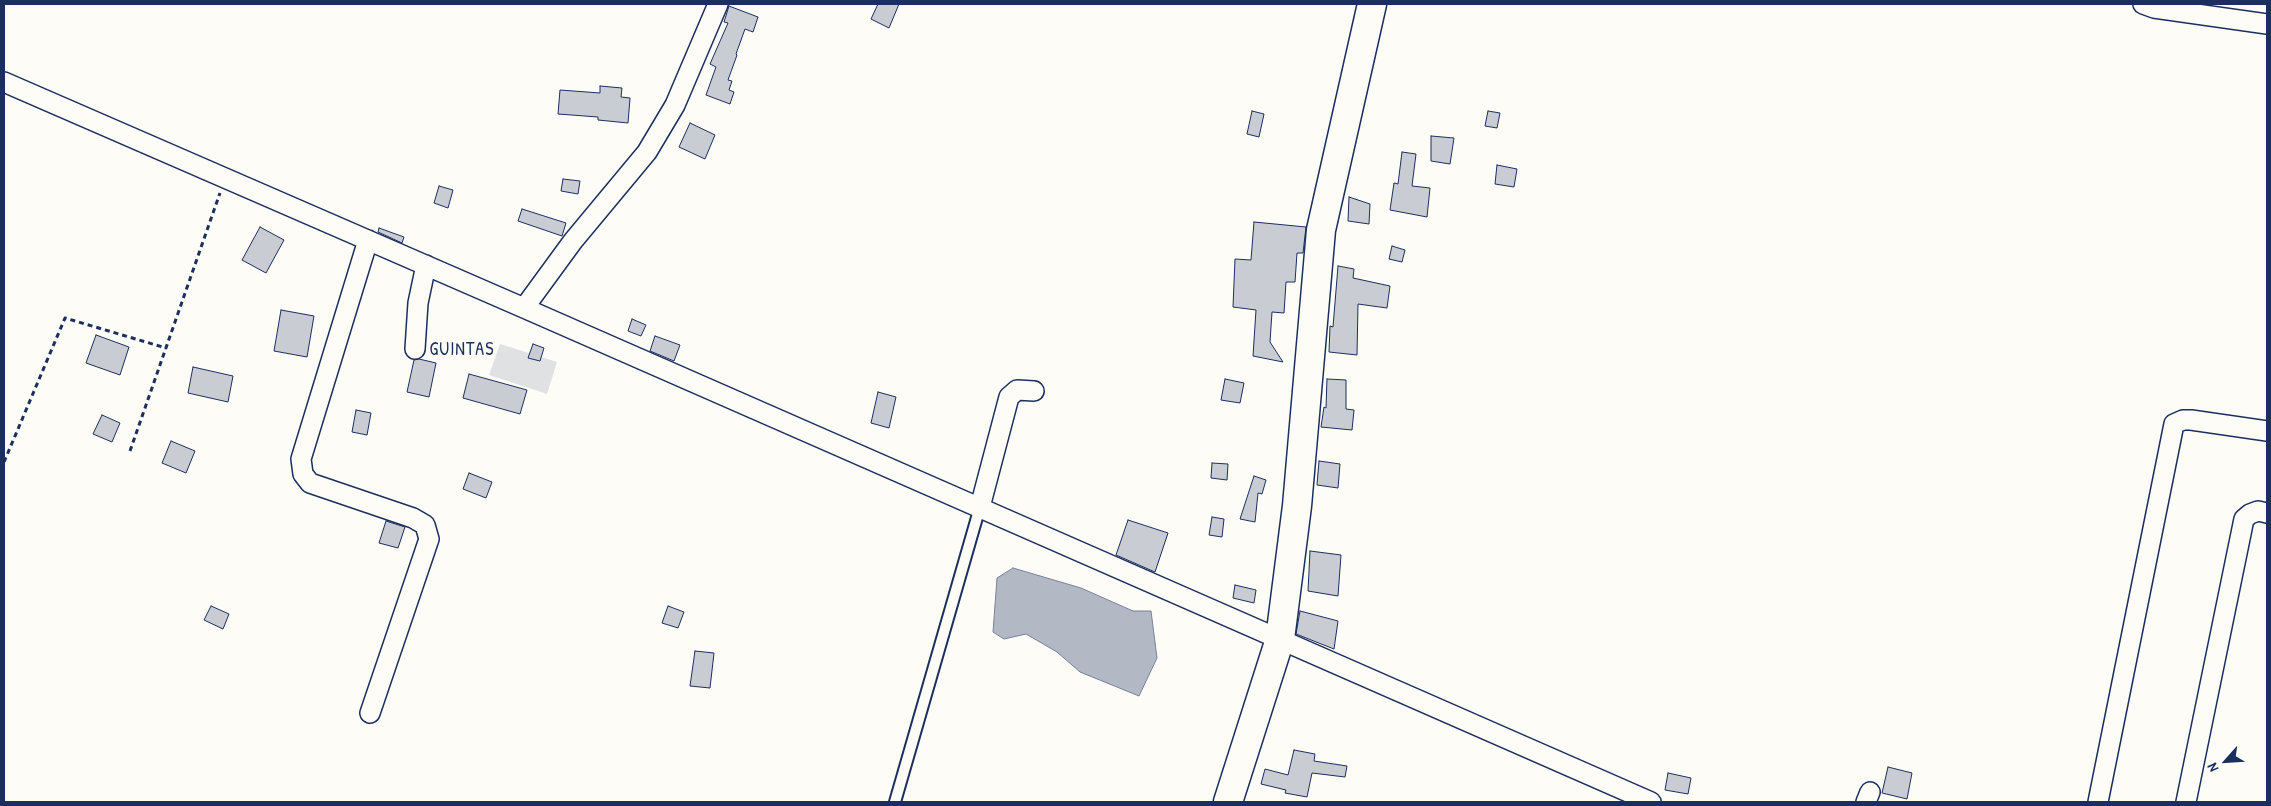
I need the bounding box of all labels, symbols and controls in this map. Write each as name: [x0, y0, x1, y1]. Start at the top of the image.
district label: GUINTAS: [429, 339, 495, 361]
north arrow: [2201, 736, 2251, 786]
text: N: [2202, 760, 2222, 775]

